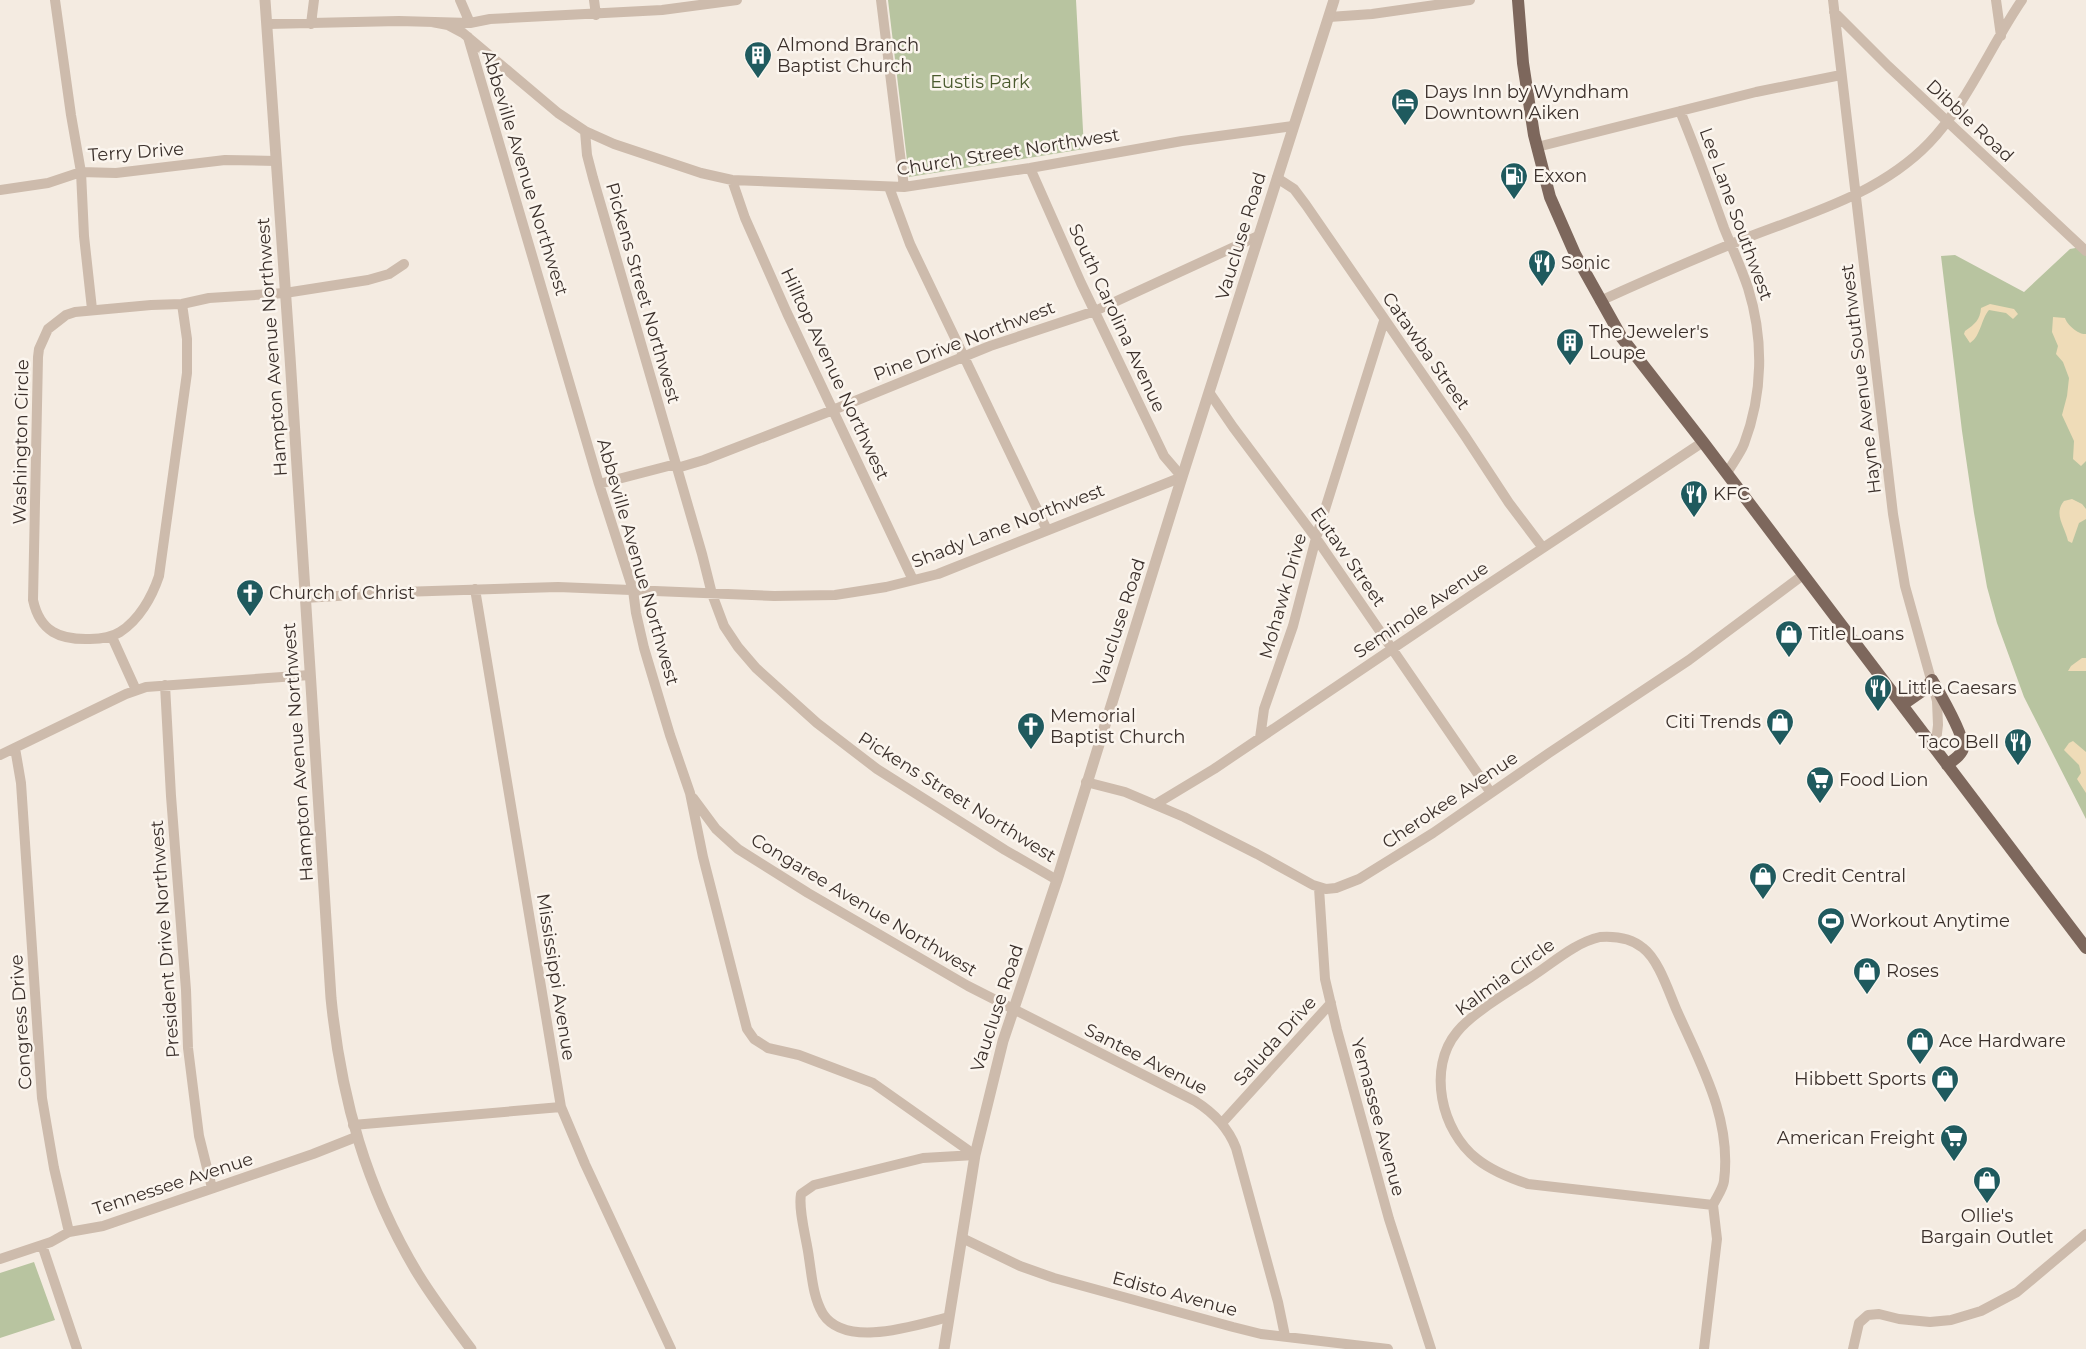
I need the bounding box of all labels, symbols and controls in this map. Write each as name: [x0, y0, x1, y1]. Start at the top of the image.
place label: Almond Branch Baptist Church: [777, 34, 919, 77]
building icon: Almond Branch Baptist Church: [743, 40, 773, 79]
street label: Abbeville Avenue Northwest: [477, 47, 573, 299]
park label: Eustis Park: [930, 71, 1030, 93]
street label: Dibble Road: [1922, 75, 2018, 167]
place label: Days Inn by Wyndham Downtown Aiken: [1424, 81, 1629, 124]
hotel icon: Days Inn by Wyndham Downtown Aiken: [1390, 87, 1420, 126]
street label: Church Street Northwest: [895, 124, 1121, 180]
street label: Lee Lane Southwest: [1695, 125, 1777, 303]
street label: Terry Drive: [87, 138, 185, 166]
fuel station icon: Exxon: [1499, 161, 1529, 200]
place label: Exxon: [1533, 165, 1587, 187]
street label: Vaucluse Road: [1211, 169, 1271, 303]
street label: Pickens Street Northwest: [601, 180, 685, 406]
street label: Hampton Avenue Northwest: [252, 217, 292, 477]
street label: South Carolina Avenue: [1064, 220, 1170, 416]
restaurant icon: Sonic: [1527, 248, 1557, 287]
place label: Sonic: [1561, 252, 1611, 274]
street label: Hayne Avenue Southwest: [1836, 263, 1886, 495]
street label: Hilltop Avenue Northwest: [776, 264, 894, 484]
street label: Catawba Street: [1377, 288, 1475, 414]
street label: Pine Drive Northwest: [870, 296, 1058, 386]
place label: The Jeweler's Loupe: [1589, 321, 1709, 364]
building icon: The Jeweler's Loupe: [1555, 327, 1585, 366]
street label: Washington Circle: [9, 359, 33, 525]
street label: Abbeville Avenue Northwest: [592, 436, 684, 688]
street label: Shady Lane Northwest: [909, 479, 1107, 573]
restaurant icon: KFC: [1679, 479, 1709, 518]
place label: KFC: [1713, 483, 1750, 505]
street label: Eutaw Street: [1306, 503, 1390, 611]
street label: Mohawk Drive: [1255, 531, 1311, 661]
street label: Vaucluse Road: [1088, 556, 1150, 688]
street label: Seminole Avenue: [1349, 557, 1493, 663]
church icon: Church of Christ: [235, 578, 265, 617]
place label: Church of Christ: [269, 582, 415, 604]
shop icon: Title Loans: [1774, 619, 1804, 658]
street label: Hampton Avenue Northwest: [278, 622, 318, 882]
place label: Title Loans: [1808, 623, 1904, 645]
restaurant icon: Little Caesars: [1863, 673, 1893, 712]
place label: Little Caesars: [1897, 677, 2017, 699]
place label: Memorial Baptist Church: [1050, 705, 1186, 748]
shop icon: Citi Trends: [1765, 707, 1795, 746]
church icon: Memorial Baptist Church: [1016, 711, 1046, 750]
place label: Citi Trends: [1666, 711, 1761, 733]
street label: Pickens Street Northwest: [854, 727, 1060, 867]
restaurant icon: Taco Bell: [2003, 727, 2033, 766]
place label: Taco Bell: [1918, 731, 1999, 753]
street label: Cherokee Avenue: [1378, 746, 1522, 854]
supermarket icon: Food Lion: [1805, 765, 1835, 804]
place label: Food Lion: [1839, 769, 1928, 791]
street label: President Drive Northwest: [146, 819, 184, 1059]
street label: Congaree Avenue Northwest: [747, 829, 981, 981]
shop icon: Credit Central: [1748, 861, 1778, 900]
place label: Credit Central: [1782, 865, 1906, 887]
street label: Mississippi Avenue: [532, 892, 580, 1062]
sports icon: Workout Anytime: [1816, 906, 1846, 945]
place label: Workout Anytime: [1850, 910, 2010, 932]
street label: Kalmia Circle: [1451, 933, 1559, 1020]
street label: Vaucluse Road: [966, 942, 1028, 1074]
street label: Congress Drive: [5, 954, 37, 1090]
shop icon: Roses: [1852, 956, 1882, 995]
place label: Roses: [1886, 960, 1939, 982]
street label: Saluda Drive: [1229, 991, 1321, 1090]
street label: Santee Avenue: [1081, 1019, 1211, 1100]
shop icon: Ace Hardware: [1905, 1026, 1935, 1065]
place label: Ace Hardware: [1939, 1030, 2066, 1052]
street label: Yemassee Avenue: [1346, 1035, 1410, 1199]
shop icon: Hibbett Sports: [1930, 1064, 1960, 1103]
place label: Hibbett Sports: [1794, 1068, 1926, 1090]
supermarket icon: American Freight: [1939, 1123, 1969, 1162]
place label: American Freight: [1777, 1127, 1935, 1149]
street label: Tennessee Avenue: [90, 1148, 256, 1220]
shop icon: Ollie's Bargain Outlet: [1972, 1165, 2002, 1204]
place label: Ollie's Bargain Outlet: [1920, 1205, 2054, 1248]
street label: Edisto Avenue: [1110, 1267, 1240, 1321]

